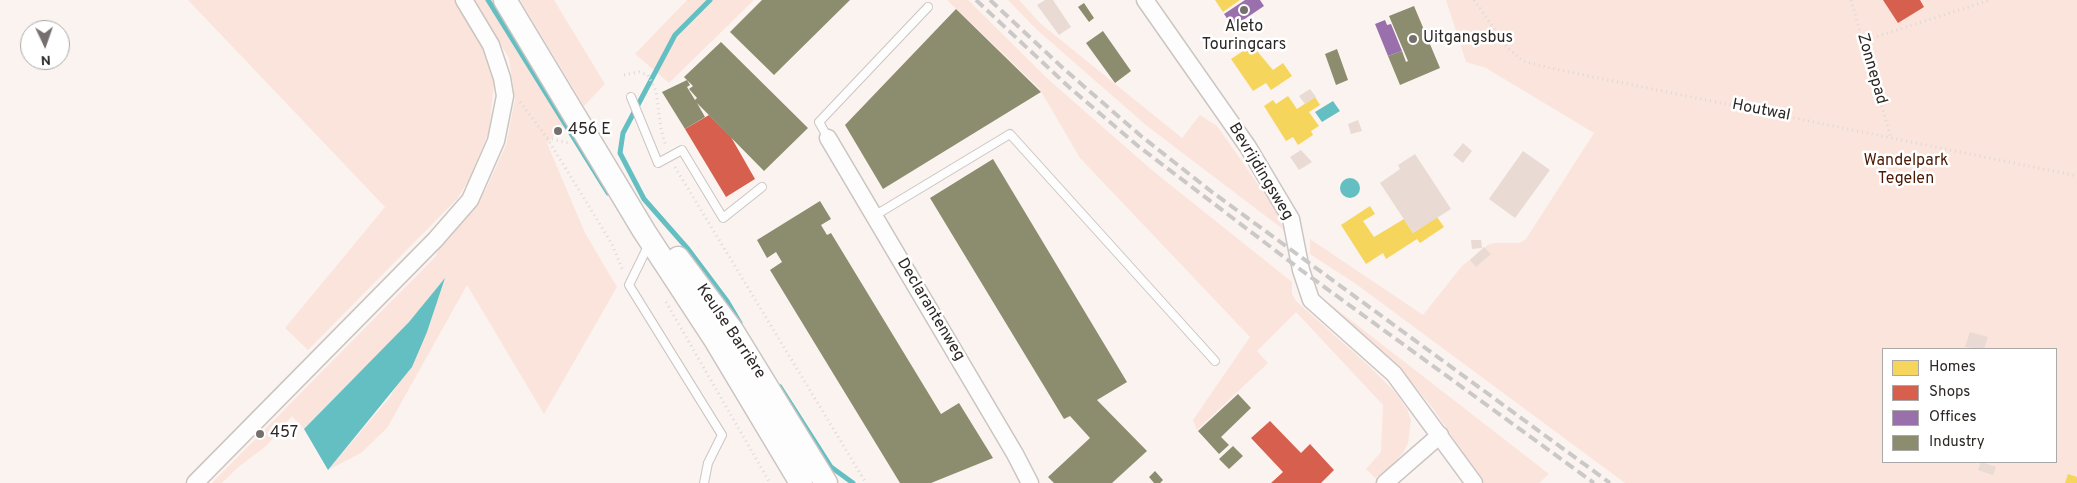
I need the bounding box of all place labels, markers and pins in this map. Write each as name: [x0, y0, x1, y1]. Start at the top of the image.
marker: Aleto Touringcars: [1238, 4, 1250, 16]
place label: Aleto Touringcars: [1202, 18, 1286, 56]
place label: Uitgangsbus: [1423, 29, 1513, 49]
marker: Uitgangsbus: [1407, 33, 1419, 45]
place label: 456 E: [568, 121, 611, 141]
marker: 456 E: [552, 125, 564, 137]
place label: 457: [270, 424, 298, 444]
marker: 457: [254, 428, 266, 440]

